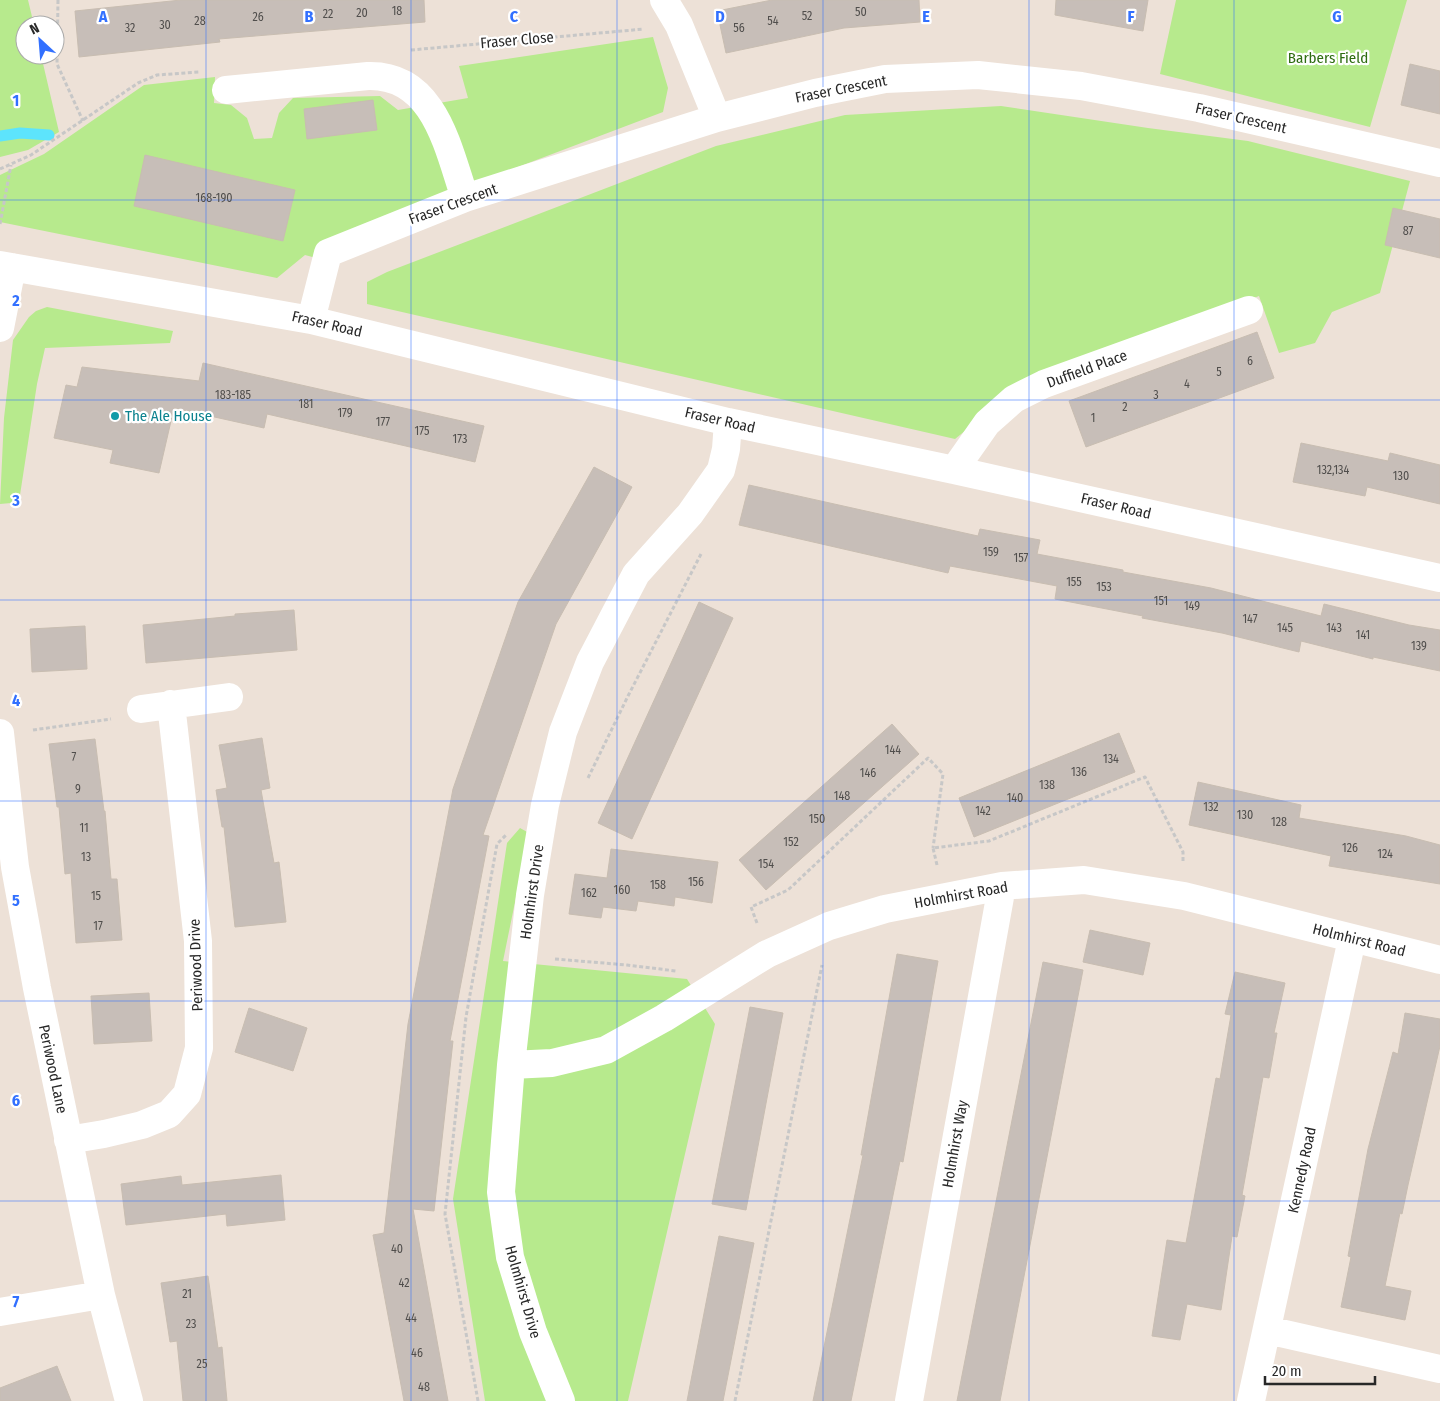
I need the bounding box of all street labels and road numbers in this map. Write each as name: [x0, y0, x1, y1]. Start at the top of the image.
street label: Fraser Close: [480, 28, 554, 52]
street label: Fraser Crescent: [794, 71, 888, 107]
street label: Fraser Crescent: [1194, 99, 1288, 137]
street label: Fraser Crescent: [406, 180, 500, 228]
street label: Fraser Road: [290, 307, 364, 341]
street label: Duffield Place: [1044, 346, 1130, 392]
street label: Fraser Road: [683, 403, 757, 437]
street label: Fraser Road: [1079, 489, 1153, 523]
street label: Holmhirst Drive: [516, 843, 548, 941]
street label: Holmhirst Road: [913, 878, 1009, 912]
street label: Periwood Drive: [185, 918, 207, 1012]
street label: Holmhirst Road: [1311, 920, 1407, 960]
street label: Periwood Lane: [35, 1023, 71, 1115]
street label: Holmhirst Way: [938, 1098, 972, 1189]
street label: Kennedy Road: [1284, 1125, 1320, 1215]
street label: Holmhirst Drive: [501, 1243, 545, 1341]

